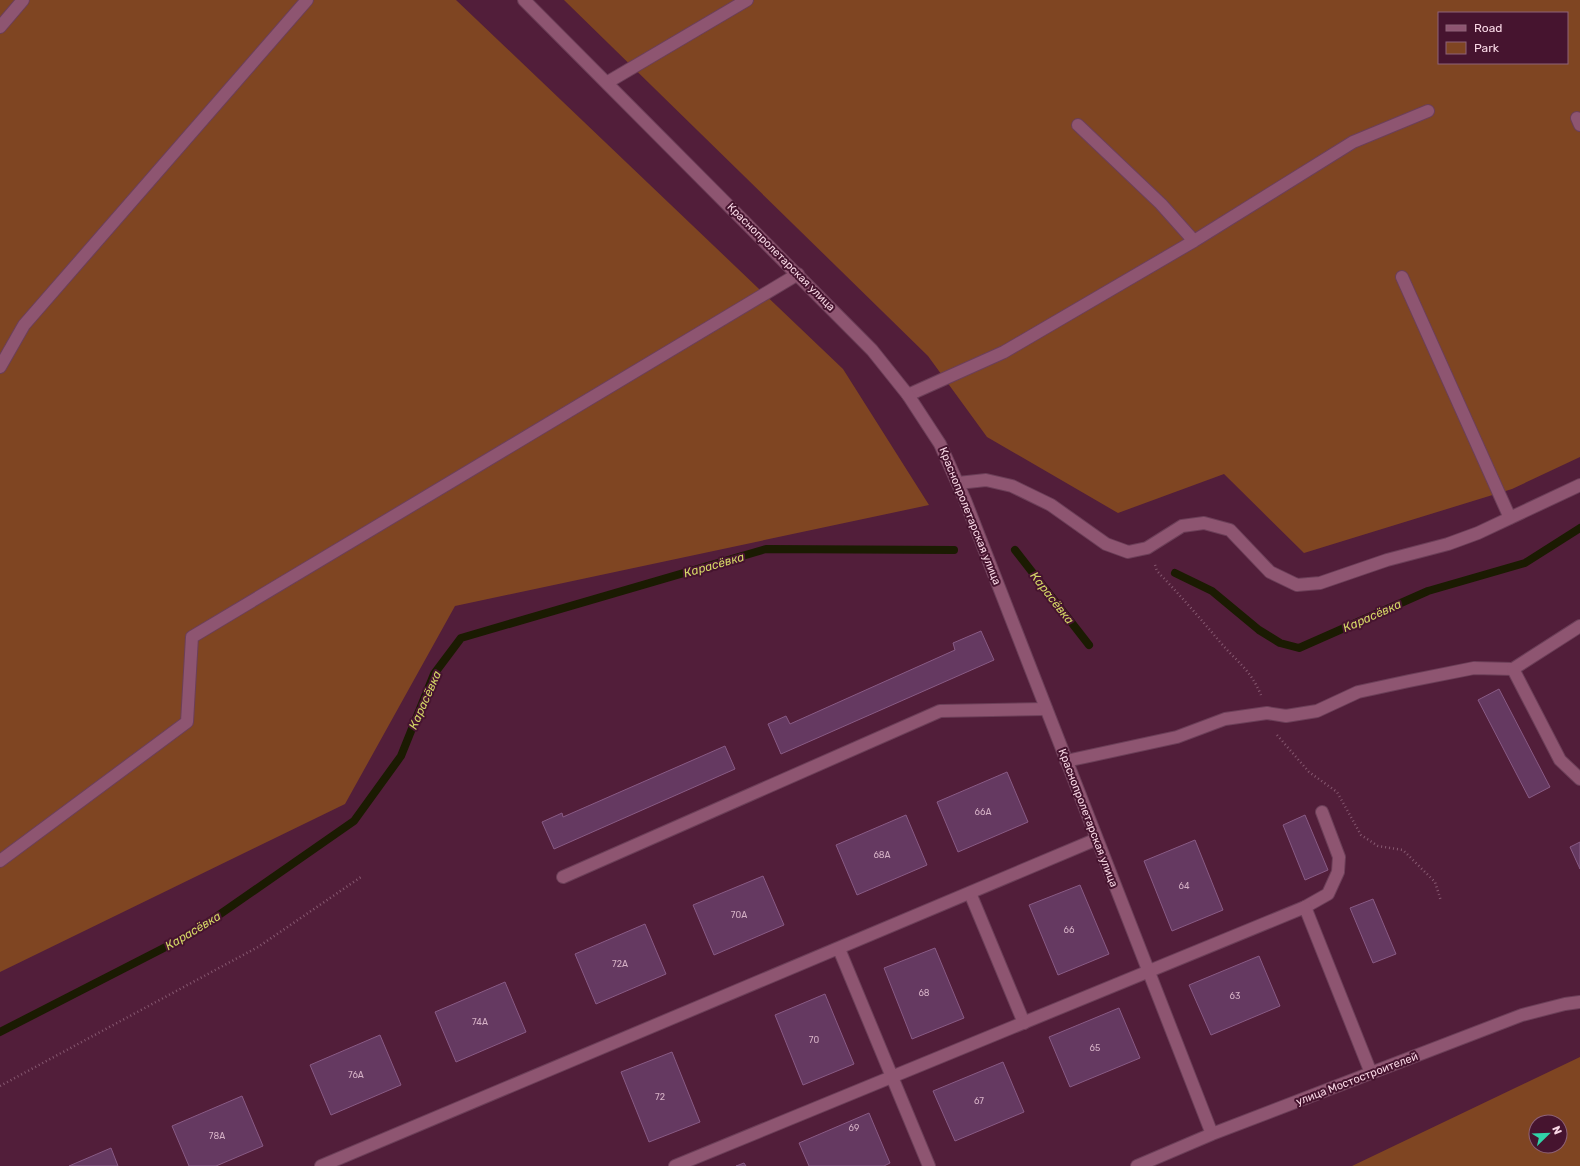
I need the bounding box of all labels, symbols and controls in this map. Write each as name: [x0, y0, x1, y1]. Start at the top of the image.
legend: [1438, 12, 1568, 64]
text: Road: [1474, 21, 1502, 35]
text: Park: [1474, 41, 1500, 55]
street label: Краснопролетарская улица: [724, 200, 838, 314]
street label: Краснопролетарская улица: [936, 445, 1004, 587]
water label: Карасёвка: [682, 550, 746, 580]
water label: Карасёвка: [1027, 569, 1077, 627]
water label: Карасёвка: [1341, 597, 1403, 635]
water label: Карасёвка: [406, 669, 444, 731]
street label: Краснопролетарская улица: [1056, 747, 1120, 889]
house number: 66А: [975, 807, 991, 817]
house number: 68А: [873, 850, 891, 860]
house number: 64: [1178, 881, 1190, 891]
water label: Карасёвка: [163, 909, 223, 953]
house number: 70А: [731, 910, 747, 920]
house number: 66: [1064, 925, 1075, 935]
house number: 72А: [612, 959, 628, 969]
house number: 68: [918, 988, 930, 998]
house number: 63: [1230, 991, 1240, 1001]
house number: 74А: [472, 1017, 488, 1027]
house number: 70: [809, 1035, 819, 1045]
house number: 65: [1090, 1043, 1100, 1053]
street label: улица Мостостроителей: [1294, 1050, 1420, 1108]
house number: 76А: [348, 1070, 364, 1080]
house number: 72: [655, 1092, 665, 1102]
house number: 67: [974, 1096, 984, 1106]
north arrow: [1528, 1114, 1568, 1154]
house number: 69: [849, 1123, 859, 1133]
text: N: [1549, 1124, 1564, 1137]
house number: 78А: [209, 1131, 225, 1141]

